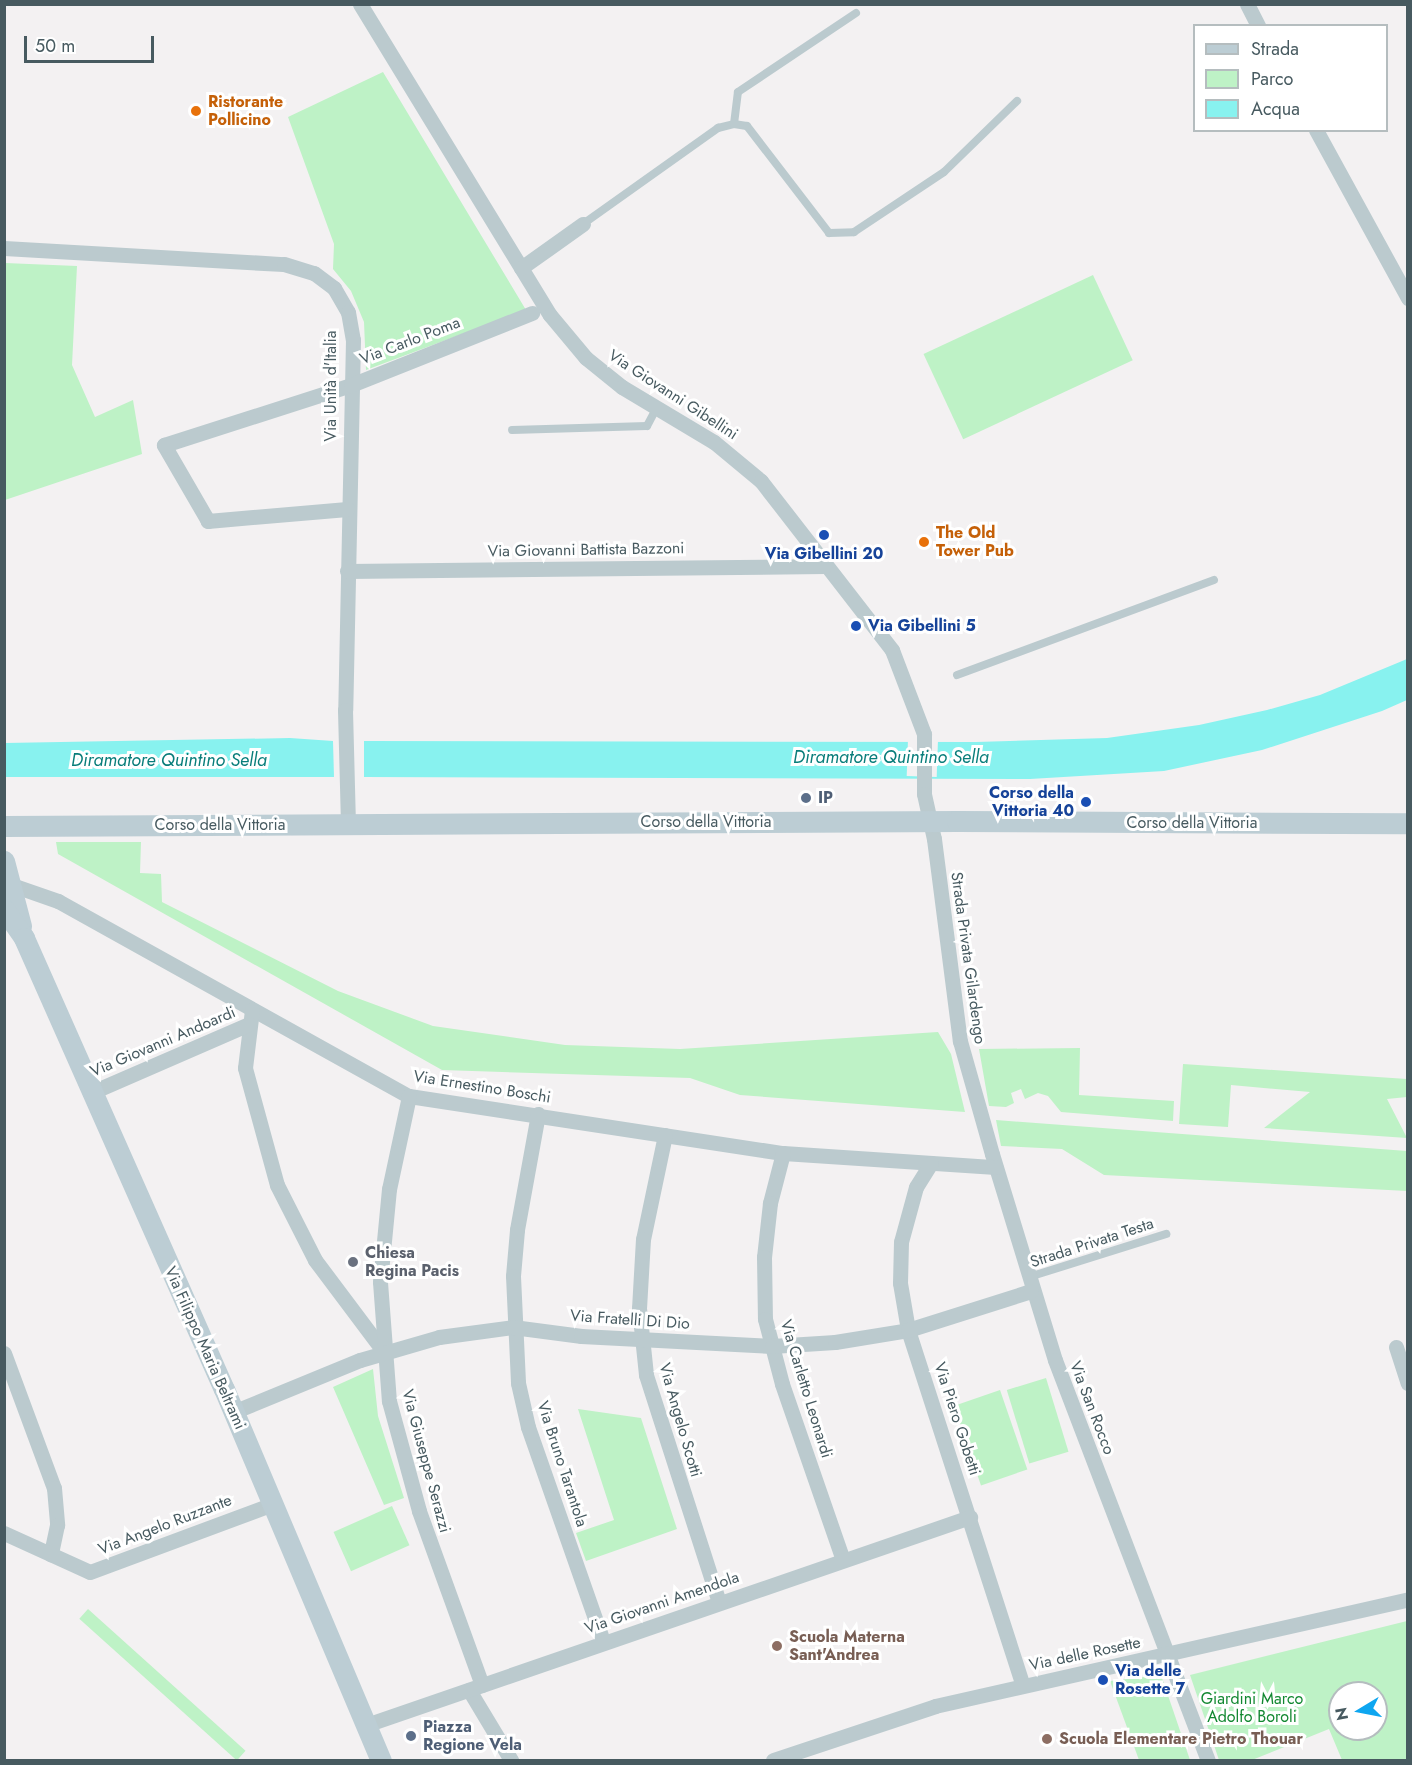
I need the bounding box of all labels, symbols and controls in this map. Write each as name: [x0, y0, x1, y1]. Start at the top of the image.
scale bar: [27, 24, 158, 62]
legend: [1193, 24, 1388, 132]
text: 50 m: [35, 33, 75, 59]
text: Strada: [1251, 36, 1299, 62]
text: Parco: [1251, 66, 1293, 92]
place label: Ristorante Pollicino: [208, 92, 283, 130]
text: Acqua: [1251, 96, 1300, 122]
marker: Ristorante Pollicino: [189, 104, 203, 118]
street label: Via Carlo Poma: [357, 313, 463, 369]
street label: Via Unità d'Italia: [321, 331, 341, 441]
street label: Via Giovanni Gibellini: [605, 346, 741, 444]
place label: The Old Tower Pub: [936, 523, 1014, 561]
marker: Via Gibellini 20: [817, 528, 831, 542]
marker: The Old Tower Pub: [917, 535, 931, 549]
street label: Via Giovanni Battista Bazzoni: [487, 539, 685, 561]
place label: Via Gibellini 20: [765, 544, 883, 564]
place label: Via Gibellini 5: [868, 616, 976, 636]
marker: Via Gibellini 5: [849, 619, 863, 633]
water label: Diramatore Quintino Sella: [793, 746, 989, 768]
water label: Diramatore Quintino Sella: [71, 749, 267, 771]
place label: Corso della Vittoria 40: [989, 783, 1074, 821]
place label: IP: [818, 788, 833, 808]
marker: IP: [799, 791, 813, 805]
marker: Corso della Vittoria 40: [1079, 795, 1093, 809]
street label: Corso della Vittoria: [641, 812, 771, 832]
street label: Corso della Vittoria: [1127, 813, 1257, 833]
street label: Corso della Vittoria: [155, 815, 285, 835]
street label: Strada Privata Gilardengo: [946, 871, 990, 1045]
street label: Via Giovanni Andoardi: [87, 1003, 239, 1081]
street label: Via Ernestino Boschi: [412, 1067, 552, 1107]
street label: Strada Privata Testa: [1028, 1214, 1156, 1272]
place label: Chiesa Regina Pacis: [365, 1243, 459, 1281]
marker: Chiesa Regina Pacis: [346, 1255, 360, 1269]
street label: Via Filippo Maria Beltrami: [160, 1264, 250, 1432]
street label: Via Fratelli Di Dio: [569, 1306, 691, 1334]
street label: Via Carletto Leonardi: [776, 1318, 836, 1460]
street label: Via San Rocco: [1065, 1359, 1119, 1457]
street label: Via Piero Gobetti: [930, 1360, 984, 1478]
street label: Via Angelo Scotti: [655, 1361, 705, 1479]
street label: Via Giuseppe Serazzi: [398, 1387, 454, 1535]
street label: Via Bruno Tarantola: [533, 1399, 591, 1529]
street label: Via Angelo Ruzzante: [96, 1491, 234, 1559]
street label: Via Giovanni Amendola: [582, 1568, 742, 1638]
place label: Scuola Materna Sant'Andrea: [789, 1627, 905, 1665]
street label: Via delle Rosette: [1028, 1633, 1142, 1675]
marker: Scuola Materna Sant'Andrea: [770, 1639, 784, 1653]
place label: Via delle Rosette 7: [1115, 1661, 1185, 1699]
marker: Via delle Rosette 7: [1096, 1673, 1110, 1687]
north arrow: [1328, 1681, 1388, 1741]
park label: Giardini Marco Adolfo Boroli: [1201, 1689, 1303, 1727]
text: N: [1329, 1706, 1354, 1722]
place label: Piazza Regione Vela: [423, 1717, 522, 1755]
marker: Piazza Regione Vela: [404, 1729, 418, 1743]
place label: Scuola Elementare Pietro Thouar: [1059, 1729, 1303, 1749]
marker: Scuola Elementare Pietro Thouar: [1040, 1732, 1054, 1746]

